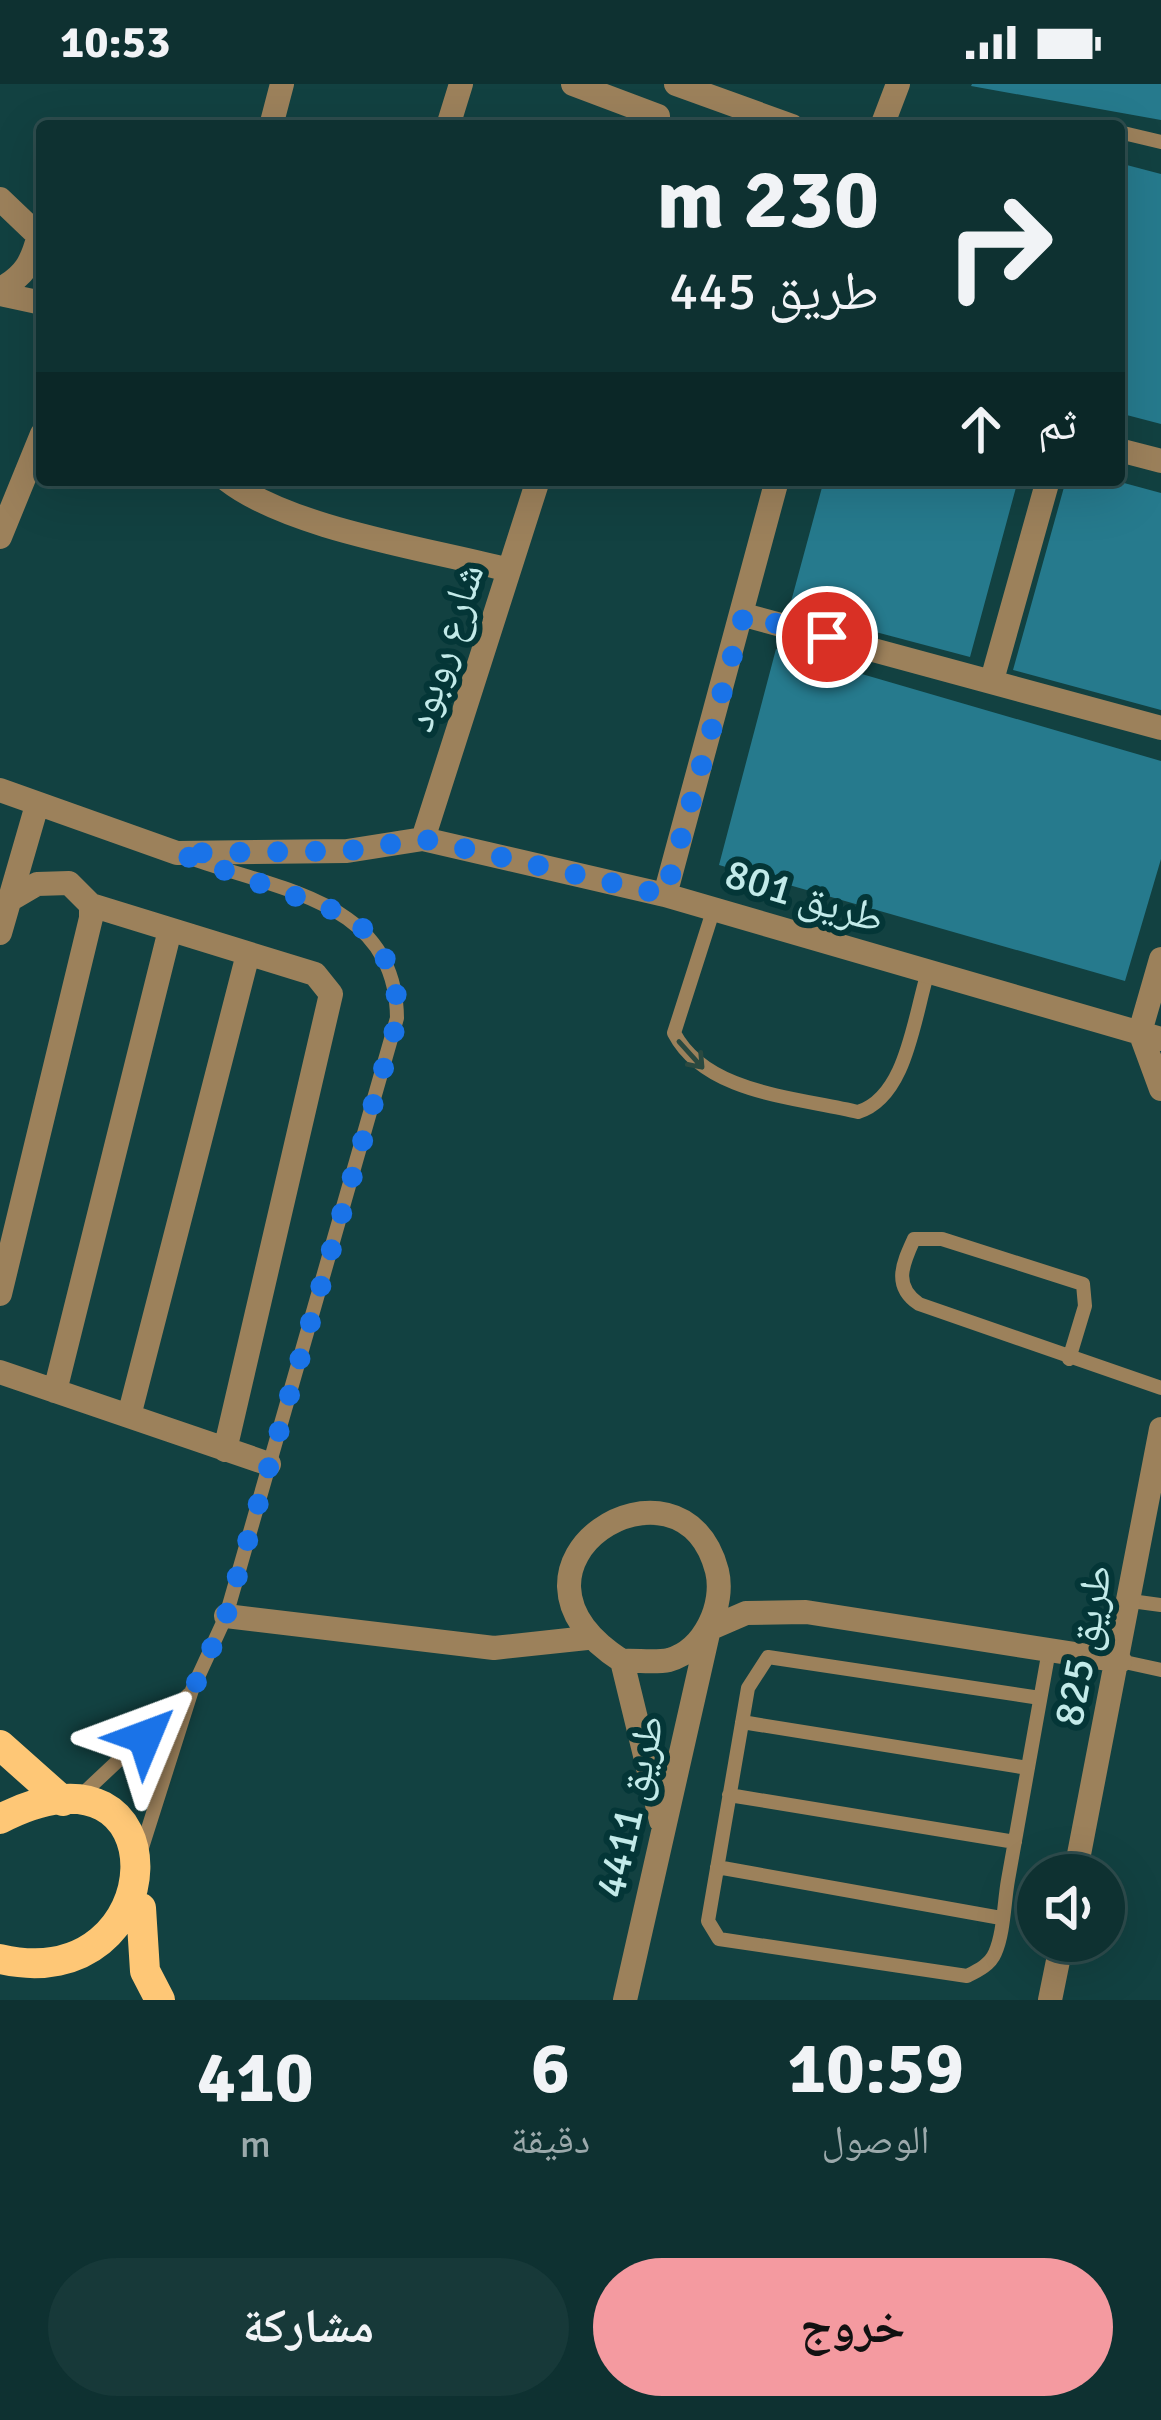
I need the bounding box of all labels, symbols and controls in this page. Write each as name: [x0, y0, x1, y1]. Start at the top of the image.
text: 10:53: [60, 15, 170, 70]
text: 230 m: [657, 148, 879, 252]
icon: right: [921, 168, 1077, 324]
text: طريق 445: [669, 258, 879, 325]
icon: ahead: [948, 396, 1014, 462]
text: ثم: [1038, 397, 1077, 452]
street label: شارع روبود: [393, 557, 495, 738]
pin: [776, 586, 878, 688]
icon: arrive: [794, 604, 860, 670]
street label: طريق 801: [719, 848, 890, 945]
one-way arrow: [676, 1039, 704, 1069]
street label: طريق 825: [1043, 1560, 1124, 1730]
position arrow: [82, 1674, 208, 1800]
street label: طريق 4411: [585, 1710, 676, 1903]
map controls: [1017, 1854, 1125, 1962]
button: sound: [1017, 1854, 1125, 1962]
text: 6: [531, 2024, 570, 2113]
text: 10:59: [787, 2024, 964, 2113]
text: 410: [197, 2033, 314, 2122]
text: دقيقة: [511, 2116, 590, 2164]
text: الوصول: [822, 2116, 930, 2164]
text: m: [240, 2120, 271, 2168]
button: مشاركة: [48, 2258, 569, 2396]
button: خروج: [593, 2258, 1113, 2396]

